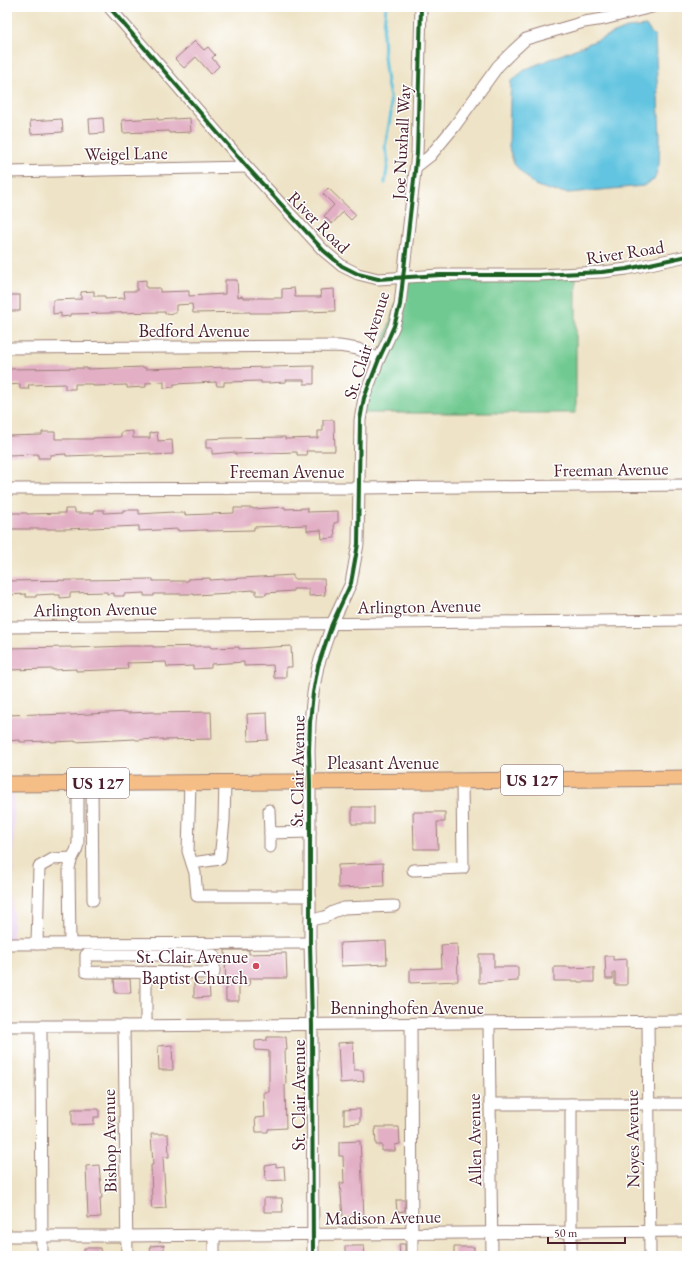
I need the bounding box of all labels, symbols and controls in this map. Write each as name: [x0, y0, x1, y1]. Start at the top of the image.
street label: Joe Nuxhall Way: [386, 84, 416, 202]
street label: Weigel Lane: [84, 141, 168, 165]
street label: River Road: [283, 186, 356, 259]
street label: River Road: [584, 234, 667, 270]
street label: St. Clair Avenue: [338, 288, 394, 402]
street label: Bedford Avenue: [138, 319, 250, 342]
street label: Freeman Avenue: [553, 456, 669, 482]
street label: Freeman Avenue: [229, 460, 345, 483]
street label: Arlington Avenue: [356, 593, 481, 619]
street label: Arlington Avenue: [32, 596, 157, 622]
street label: St. Clair Avenue: [285, 715, 309, 827]
street label: Pleasant Avenue: [327, 751, 439, 774]
road number: US 127: [501, 765, 563, 795]
road number: US 127: [67, 768, 129, 798]
place label: St. Clair Avenue Baptist Church: [136, 945, 248, 989]
marker: St. Clair Avenue Baptist Church: [251, 961, 261, 971]
street label: Benninghofen Avenue: [330, 996, 484, 1019]
street label: St. Clair Avenue: [287, 1039, 310, 1151]
street label: Bishop Avenue: [97, 1089, 121, 1193]
street label: Noyes Avenue: [620, 1090, 644, 1188]
street label: Allen Avenue: [462, 1093, 486, 1188]
street label: Madison Avenue: [325, 1204, 441, 1230]
scale bar: [548, 1219, 625, 1245]
text: 50 m: [554, 1225, 578, 1241]

